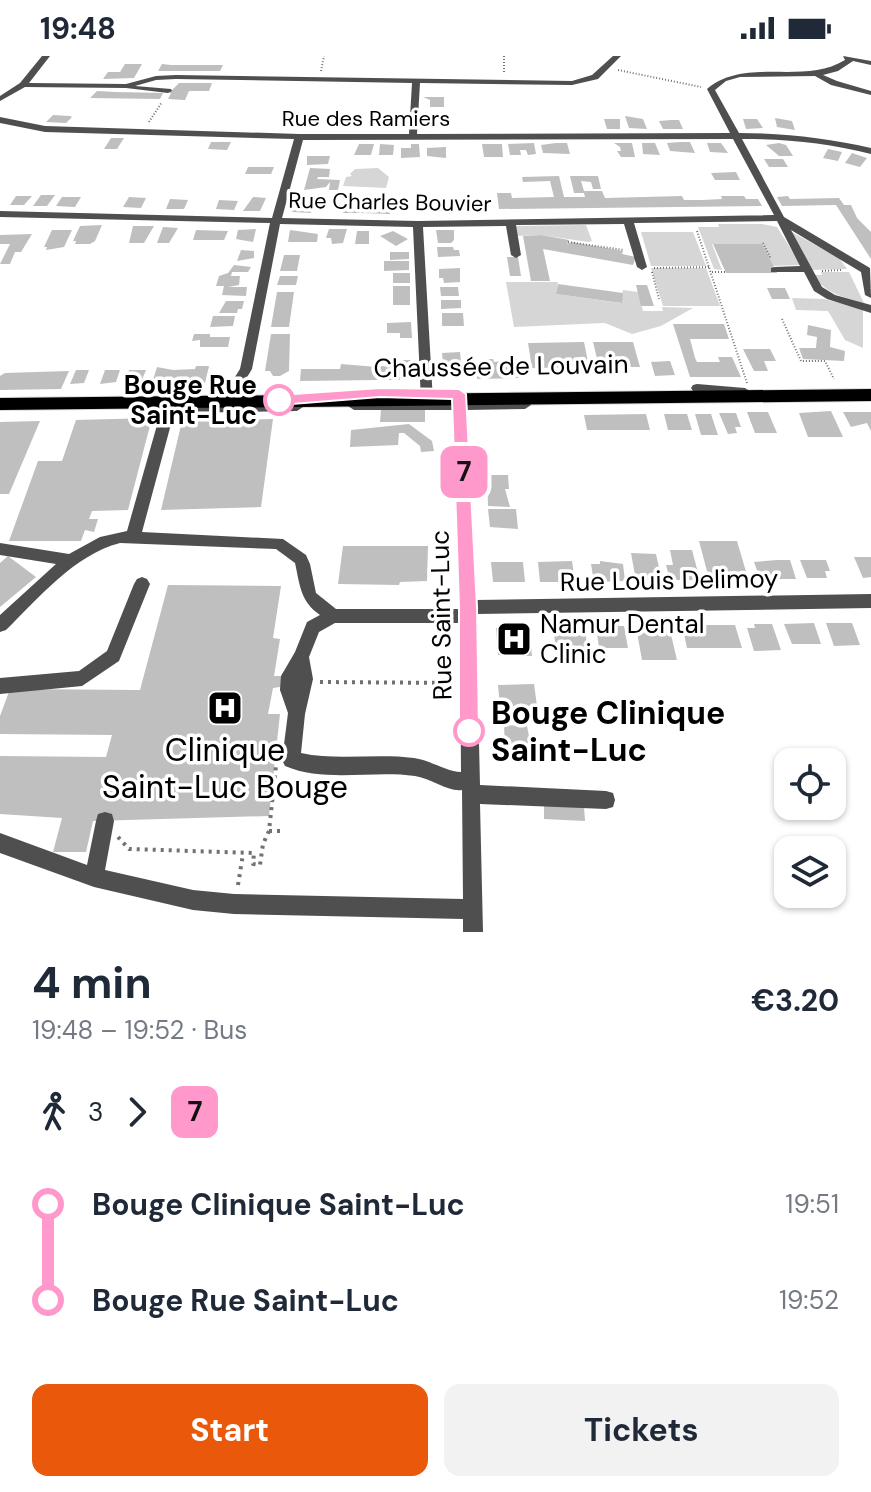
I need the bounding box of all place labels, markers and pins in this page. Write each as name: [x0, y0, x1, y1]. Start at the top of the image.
place label: Bouge Rue Saint-Luc: [124, 368, 257, 432]
marker: Bouge Rue Saint-Luc: [264, 385, 294, 415]
place label: Namur Dental Clinic: [540, 607, 704, 671]
hospital icon: Namur Dental Clinic: [495, 620, 533, 658]
hospital icon: Clinique Saint-Luc Bouge: [206, 689, 244, 727]
place label: Bouge Clinique Saint-Luc: [491, 692, 725, 771]
marker: Bouge Clinique Saint-Luc: [454, 716, 484, 746]
place label: Clinique Saint-Luc Bouge: [102, 729, 348, 808]

